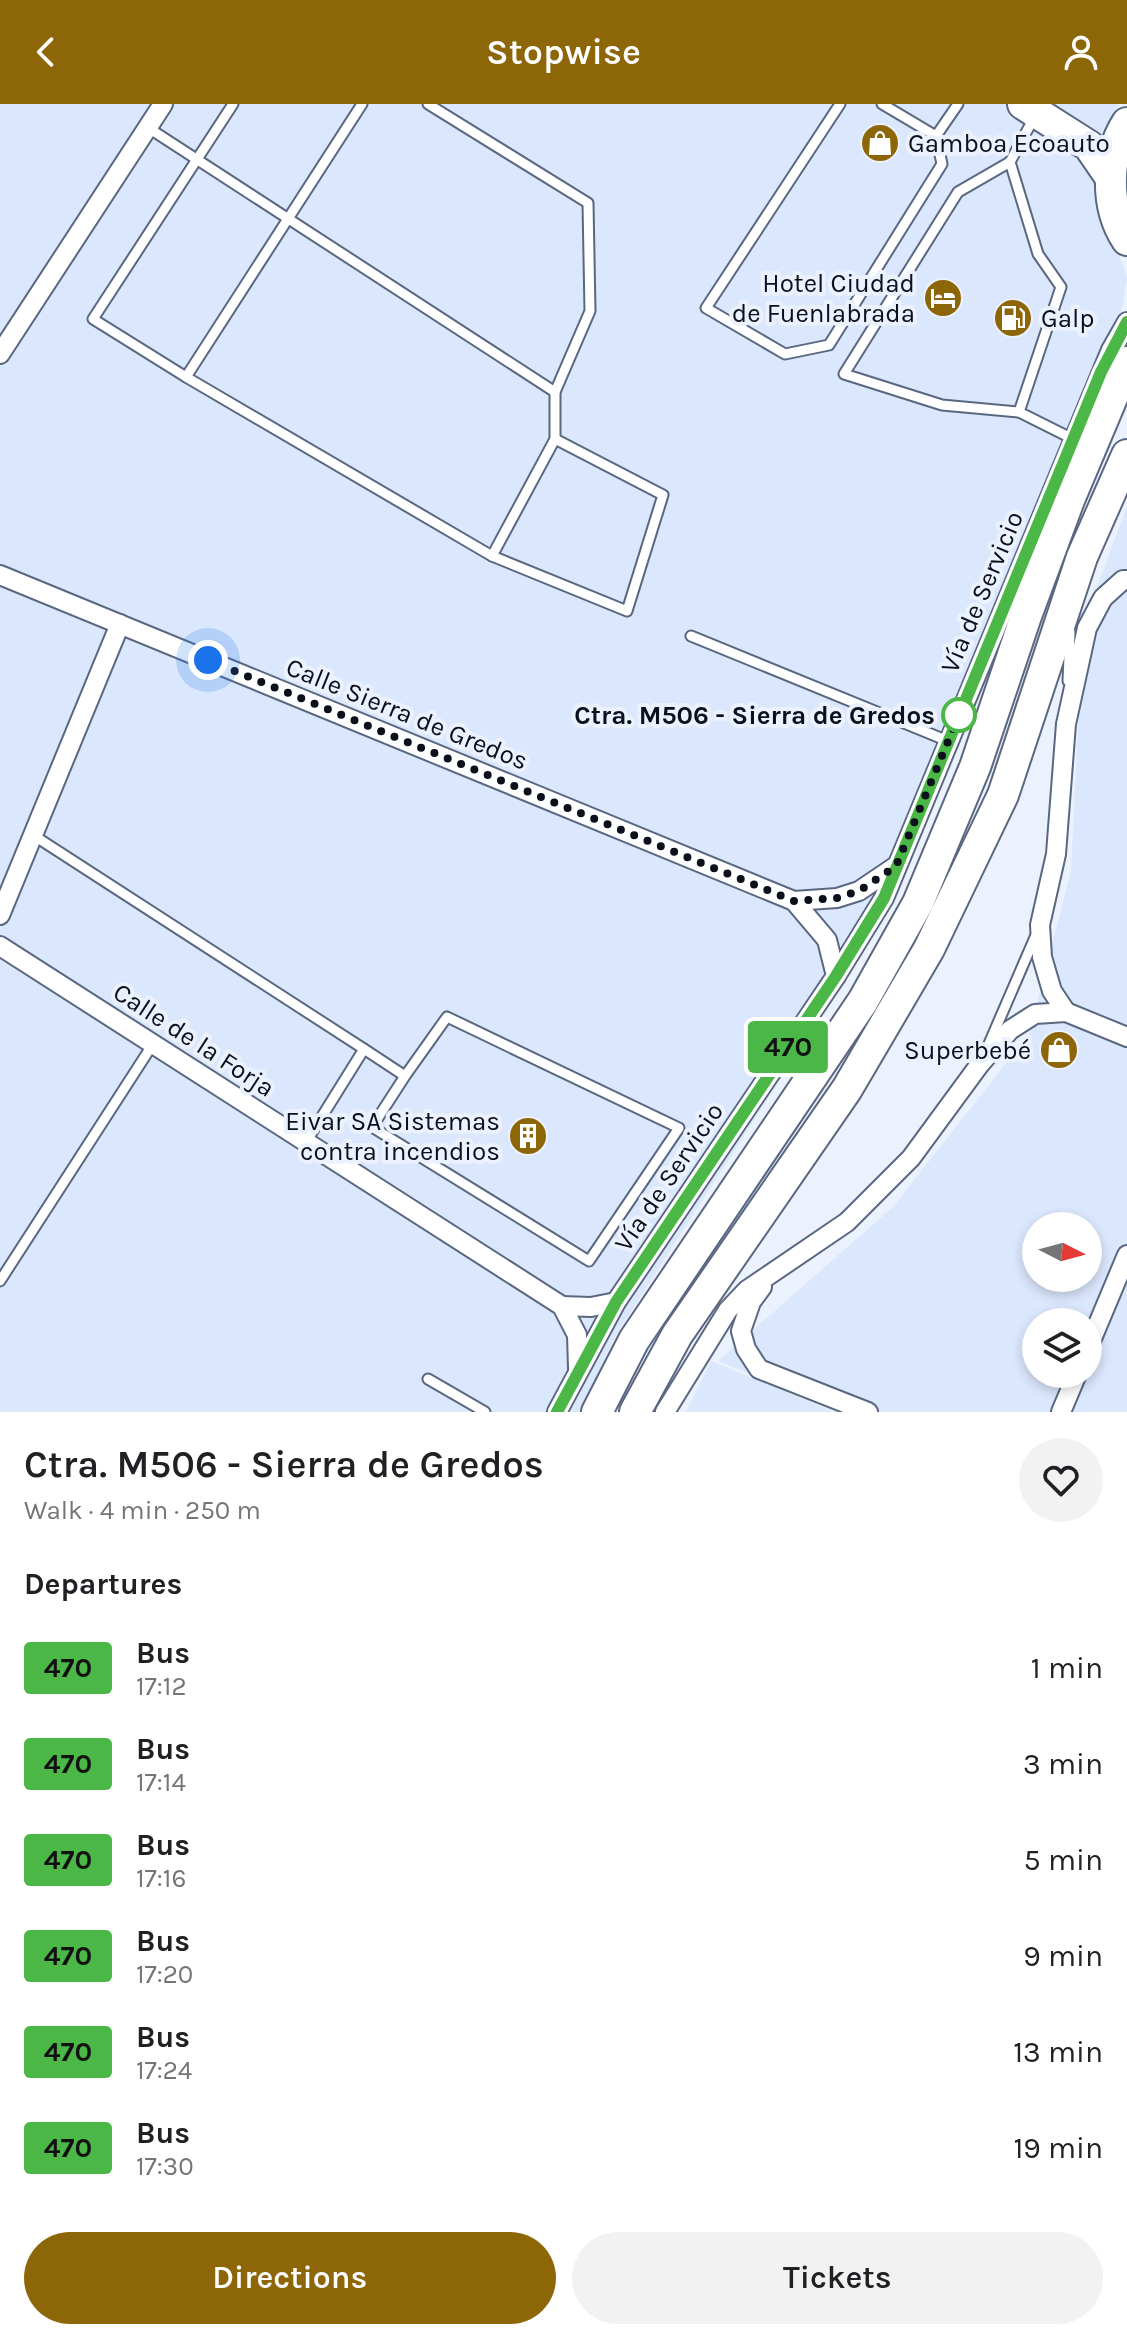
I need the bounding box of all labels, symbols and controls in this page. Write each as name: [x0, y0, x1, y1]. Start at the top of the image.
icon: back: [24, 30, 68, 74]
icon: person: [1059, 30, 1103, 74]
text: Stopwise: [486, 31, 641, 73]
shop icon: Gamboa Ecoauto: [859, 122, 901, 164]
place label: Gamboa Ecoauto: [908, 128, 1110, 159]
place label: Hotel Ciudad de Fuenlabrada: [732, 268, 915, 329]
hotel icon: Hotel Ciudad de Fuenlabrada: [922, 277, 964, 319]
fuel station icon: Galp: [992, 297, 1034, 339]
place label: Galp: [1041, 303, 1095, 334]
street label: Vía de Servicio: [934, 507, 1030, 677]
your location: [188, 640, 228, 680]
street label: Calle Sierra de Gredos: [282, 651, 532, 777]
marker: Ctra. M506 - Sierra de Gredos: [942, 698, 976, 732]
place label: Ctra. M506 - Sierra de Gredos: [574, 700, 935, 731]
street label: Calle de la Forja: [108, 976, 280, 1104]
line badge: 470: [742, 1021, 834, 1073]
shop icon: Superbebé: [1038, 1029, 1080, 1071]
text: 470: [764, 1030, 812, 1063]
place label: Superbebé: [904, 1035, 1031, 1066]
street label: Vía de Servicio: [608, 1097, 730, 1257]
place label: Eivar SA Sistemas contra incendios: [285, 1106, 500, 1167]
building icon: Eivar SA Sistemas contra incendios: [507, 1115, 549, 1157]
north arrow: [1022, 1212, 1102, 1292]
map controls: [1022, 1212, 1102, 1388]
button: layers: [1022, 1308, 1102, 1388]
button: heart: [1019, 1438, 1103, 1522]
text: Ctra. M506 - Sierra de Gredos: [24, 1442, 544, 1487]
text: Walk · 4 min · 250 m: [24, 1495, 261, 1526]
text: Departures: [24, 1566, 182, 1602]
text: Bus: [136, 1635, 190, 1671]
text: 1 min: [1031, 1650, 1103, 1686]
text: 470: [44, 1651, 92, 1684]
text: 17:12: [136, 1671, 186, 1702]
text: Bus: [136, 1731, 190, 1767]
text: 3 min: [1023, 1746, 1103, 1782]
text: 470: [44, 1747, 92, 1780]
text: 17:14: [136, 1767, 186, 1798]
text: Bus: [136, 1827, 190, 1863]
text: 5 min: [1024, 1842, 1103, 1878]
text: 470: [44, 1843, 92, 1876]
text: 17:16: [136, 1863, 186, 1894]
text: Bus: [136, 1923, 190, 1959]
text: 9 min: [1023, 1938, 1103, 1974]
text: 470: [44, 1939, 92, 1972]
text: 17:20: [136, 1959, 193, 1990]
text: Bus: [136, 2019, 190, 2055]
text: 13 min: [1013, 2034, 1103, 2070]
text: 470: [44, 2035, 92, 2068]
text: 17:24: [136, 2055, 192, 2086]
text: Bus: [136, 2115, 190, 2151]
text: 19 min: [1013, 2130, 1103, 2166]
text: 470: [44, 2131, 92, 2164]
text: 17:30: [136, 2151, 194, 2182]
button: Directions: [24, 2232, 556, 2324]
button: Tickets: [572, 2232, 1103, 2324]

